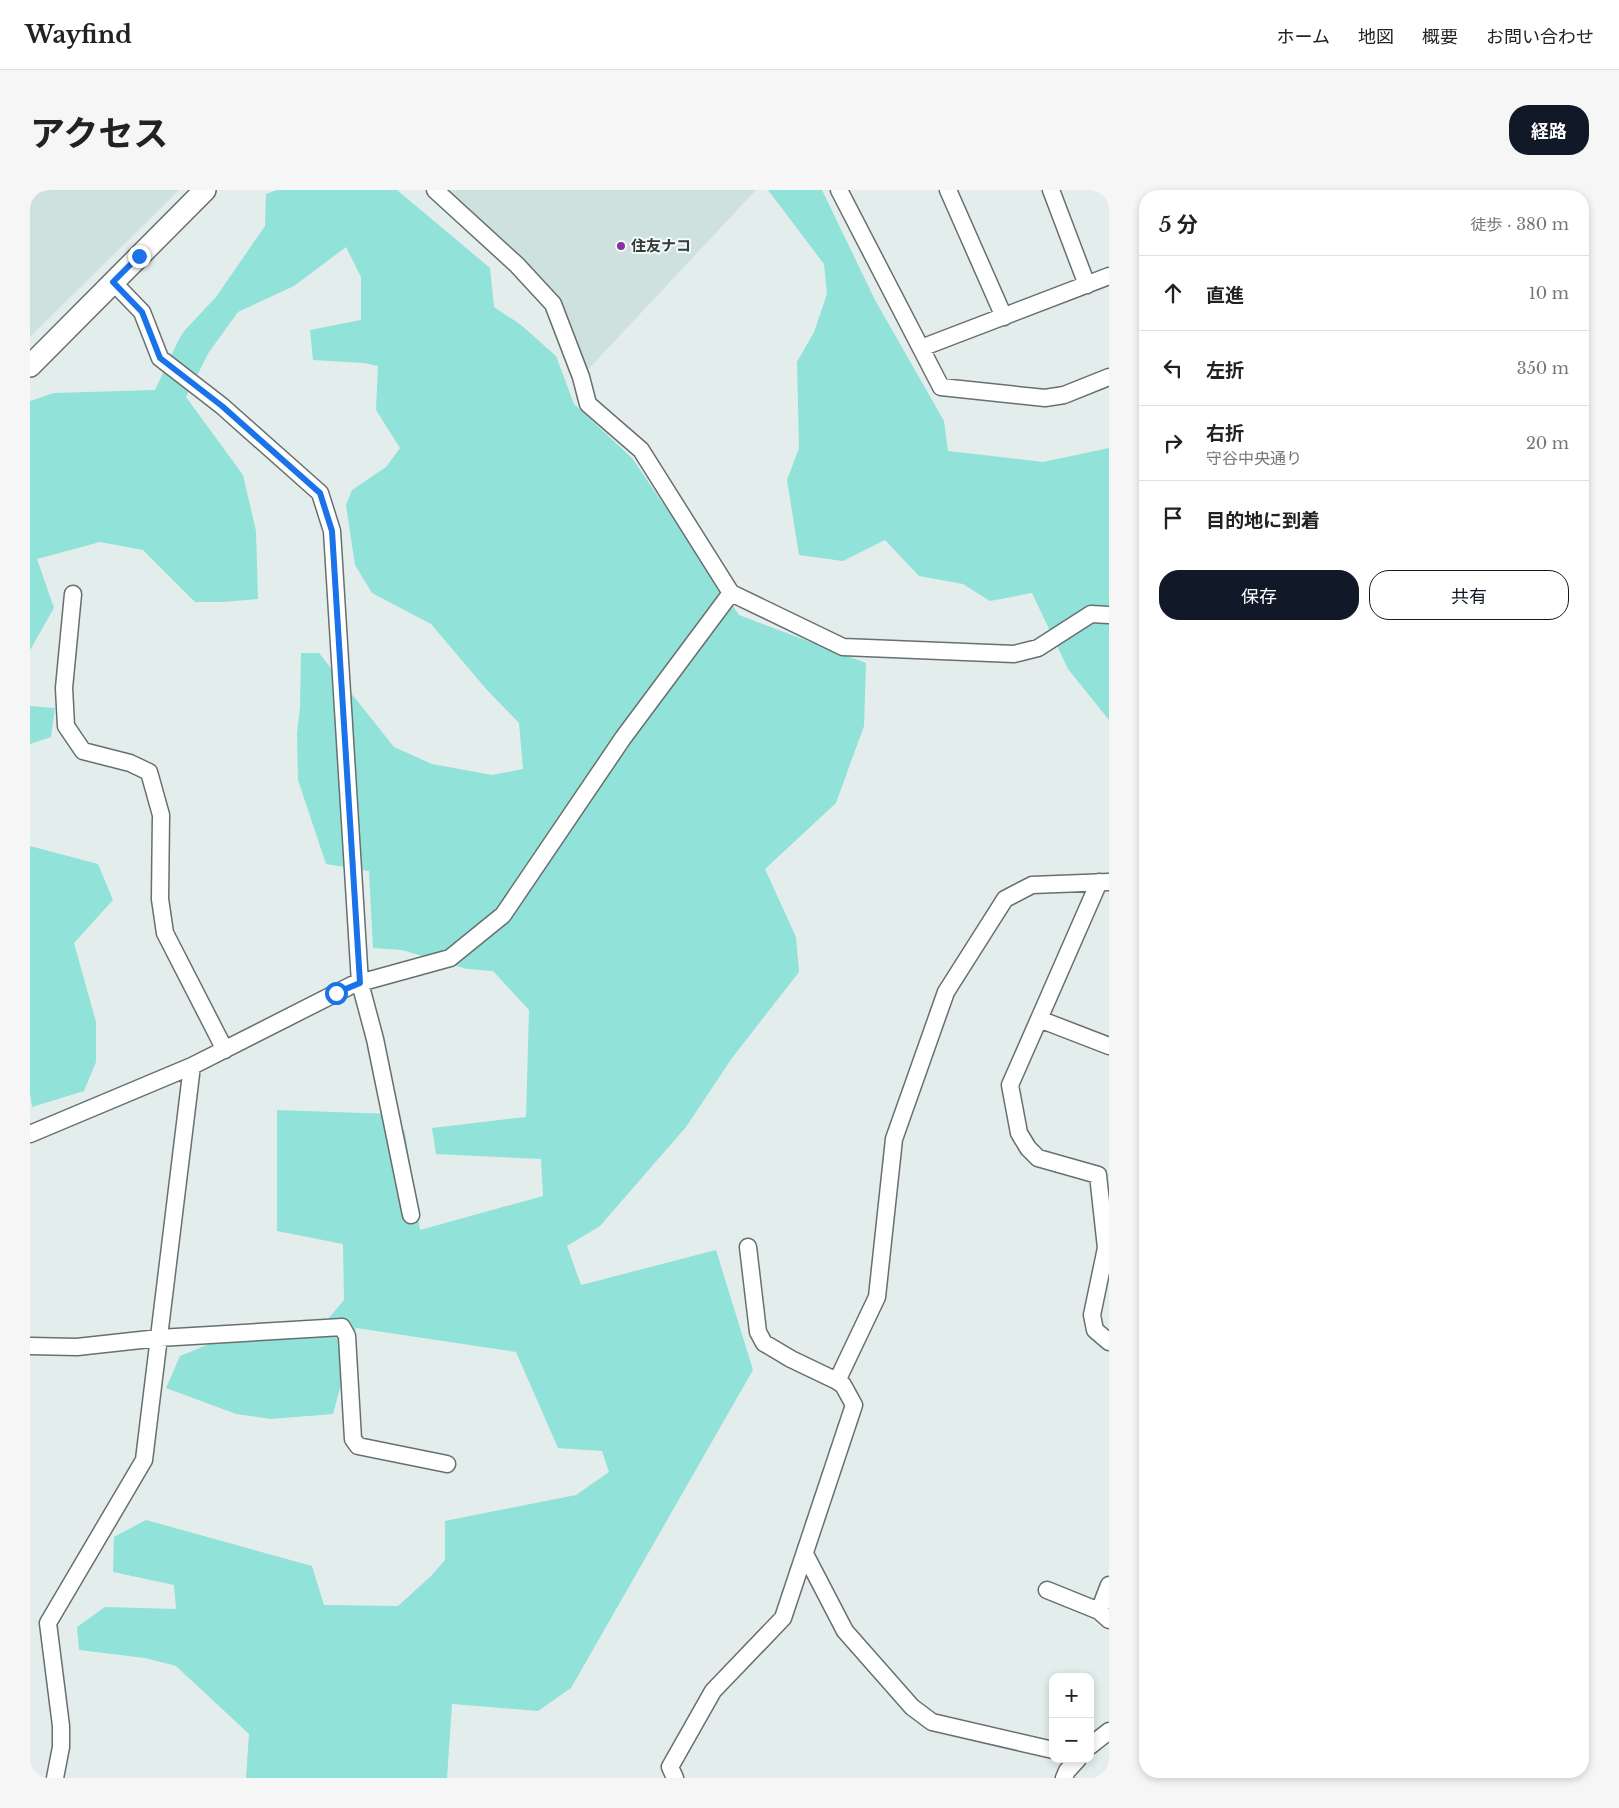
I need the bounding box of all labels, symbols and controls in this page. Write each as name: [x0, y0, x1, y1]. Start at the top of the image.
text: Wayfind: [25, 20, 132, 49]
text: ホーム: [1277, 26, 1330, 48]
text: 地図: [1358, 26, 1394, 48]
text: 概要: [1422, 26, 1458, 48]
text: お問い合わせ: [1486, 26, 1594, 48]
button: 経路: [1509, 105, 1589, 155]
text: アクセス: [30, 112, 168, 155]
text: 5 分: [1159, 212, 1198, 238]
text: 徒歩 · 380 m: [1471, 214, 1569, 234]
place label: 住友ナコ: [631, 236, 691, 255]
marker: 住友ナコ: [615, 240, 627, 252]
route end: [128, 245, 151, 268]
icon: ahead: [1159, 279, 1187, 307]
text: 10 m: [1529, 283, 1569, 303]
text: 直進: [1206, 284, 1244, 307]
icon: left: [1159, 354, 1187, 382]
text: 350 m: [1517, 358, 1569, 378]
text: 左折: [1206, 359, 1244, 382]
text: 右折: [1206, 422, 1244, 445]
icon: right: [1159, 429, 1187, 457]
text: 20 m: [1526, 433, 1569, 453]
text: 守谷中央通り: [1206, 448, 1302, 468]
icon: arrive: [1159, 504, 1187, 532]
text: 目的地に到着: [1206, 509, 1320, 532]
button: 保存: [1159, 570, 1359, 620]
button: 共有: [1369, 570, 1569, 620]
route start: [325, 982, 348, 1005]
map controls: [1049, 1673, 1094, 1763]
button: +: [1049, 1673, 1094, 1718]
button: −: [1049, 1718, 1094, 1763]

